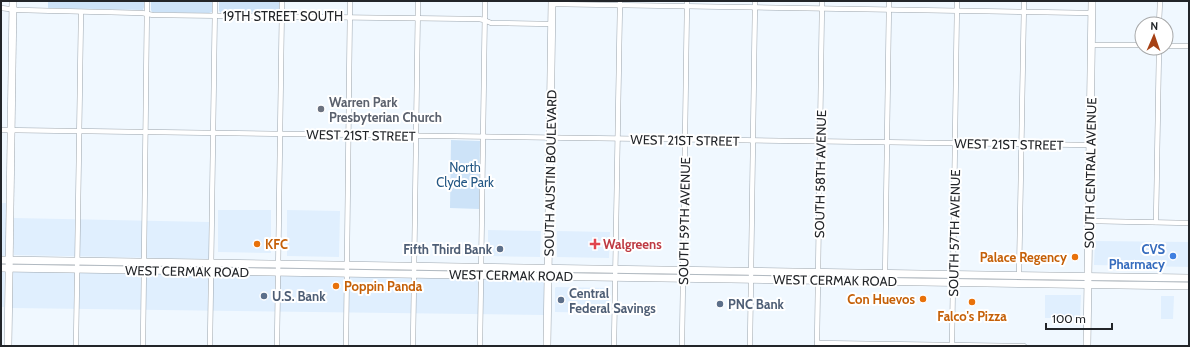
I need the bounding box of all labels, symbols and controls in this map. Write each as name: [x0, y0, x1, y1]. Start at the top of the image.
street label: 19TH STREET SOUTH: [223, 8, 343, 24]
north arrow: [1134, 16, 1174, 56]
text: N: [1150, 19, 1158, 33]
street label: SOUTH AUSTIN BOULEVARD: [541, 90, 559, 256]
place label: Warren Park Presbyterian Church: [329, 94, 442, 125]
street label: SOUTH CENTRAL AVENUE: [1081, 97, 1099, 249]
marker: Warren Park Presbyterian Church: [316, 104, 326, 114]
street label: SOUTH 58TH AVENUE: [811, 110, 829, 238]
street label: WEST 21ST STREET: [306, 126, 416, 144]
street label: WEST 21ST STREET: [630, 131, 740, 149]
street label: WEST 21ST STREET: [954, 135, 1064, 153]
street label: SOUTH 59TH AVENUE: [675, 157, 693, 285]
park label: North Clyde Park: [436, 159, 494, 190]
street label: SOUTH 57TH AVENUE: [945, 169, 963, 297]
place label: KFC: [265, 236, 288, 252]
place label: Walgreens: [603, 236, 662, 252]
marker: KFC: [252, 239, 262, 249]
marker: Walgreens: [590, 239, 600, 249]
place label: Fifth Third Bank: [403, 241, 493, 257]
place label: CVS Pharmacy: [1109, 241, 1165, 272]
marker: Fifth Third Bank: [495, 244, 505, 254]
place label: Palace Regency: [980, 249, 1067, 265]
marker: CVS Pharmacy: [1168, 251, 1178, 261]
marker: Palace Regency: [1070, 252, 1080, 262]
street label: WEST CERMAK ROAD: [125, 262, 249, 280]
street label: WEST CERMAK ROAD: [449, 266, 573, 284]
street label: WEST CERMAK ROAD: [773, 271, 897, 289]
place label: Poppin Panda: [344, 278, 423, 294]
marker: Poppin Panda: [331, 281, 341, 291]
place label: Central Federal Savings: [569, 285, 656, 316]
place label: U.S. Bank: [272, 288, 326, 304]
marker: U.S. Bank: [259, 291, 269, 301]
place label: Con Huevos: [847, 291, 915, 307]
marker: Con Huevos: [918, 294, 928, 304]
marker: Central Federal Savings: [556, 295, 566, 305]
place label: PNC Bank: [728, 296, 785, 312]
marker: Falco's Pizza: [967, 297, 977, 307]
marker: PNC Bank: [715, 299, 725, 309]
scale bar: [1046, 305, 1112, 331]
place label: Falco's Pizza: [937, 308, 1007, 324]
text: 100 m: [1052, 311, 1086, 326]

